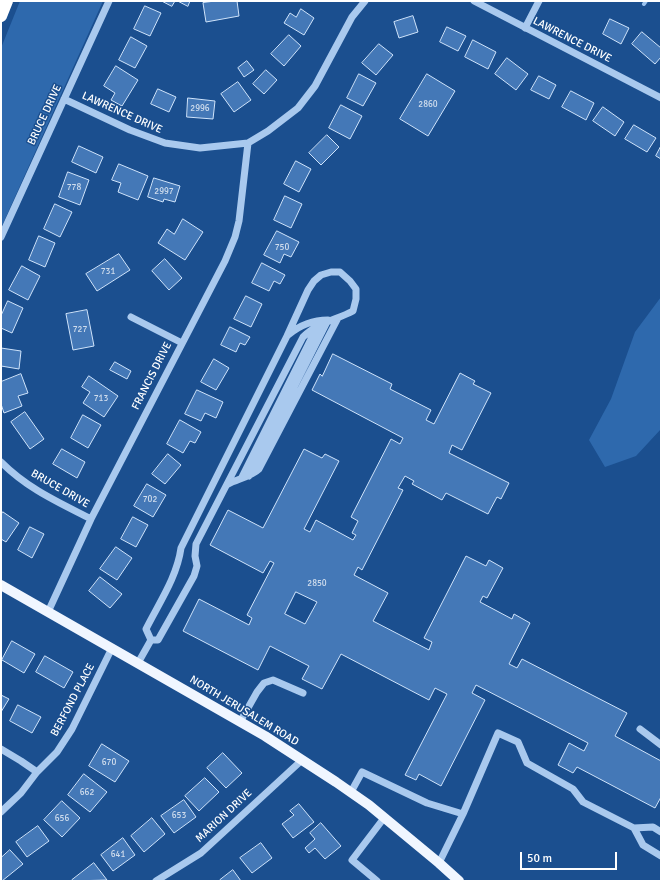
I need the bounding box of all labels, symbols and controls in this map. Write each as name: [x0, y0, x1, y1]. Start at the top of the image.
street label: LAWRENCE DRIVE: [530, 14, 614, 66]
street label: BRUCE DRIVE: [25, 83, 65, 147]
street label: LAWRENCE DRIVE: [80, 89, 164, 137]
house number: 2860: [418, 100, 438, 110]
house number: 2996: [190, 104, 210, 114]
house number: 778: [67, 183, 81, 193]
house number: 2997: [154, 187, 174, 197]
house number: 750: [275, 243, 289, 253]
house number: 731: [101, 267, 115, 277]
house number: 727: [73, 325, 87, 335]
street label: FRANCIS DRIVE: [129, 340, 175, 412]
house number: 713: [94, 394, 108, 404]
street label: BRUCE DRIVE: [28, 467, 92, 511]
house number: 702: [143, 495, 157, 505]
house number: 2850: [307, 579, 327, 589]
street label: BERFOND PLACE: [48, 661, 98, 739]
street label: NORTH JERUSALEM ROAD: [187, 673, 301, 749]
house number: 670: [102, 758, 116, 768]
street label: MARION DRIVE: [193, 787, 255, 845]
house number: 662: [80, 788, 94, 798]
house number: 653: [172, 811, 186, 821]
house number: 656: [55, 814, 69, 824]
scale bar: [522, 844, 619, 870]
house number: 641: [111, 850, 125, 860]
text: 50 m: [527, 851, 552, 866]

